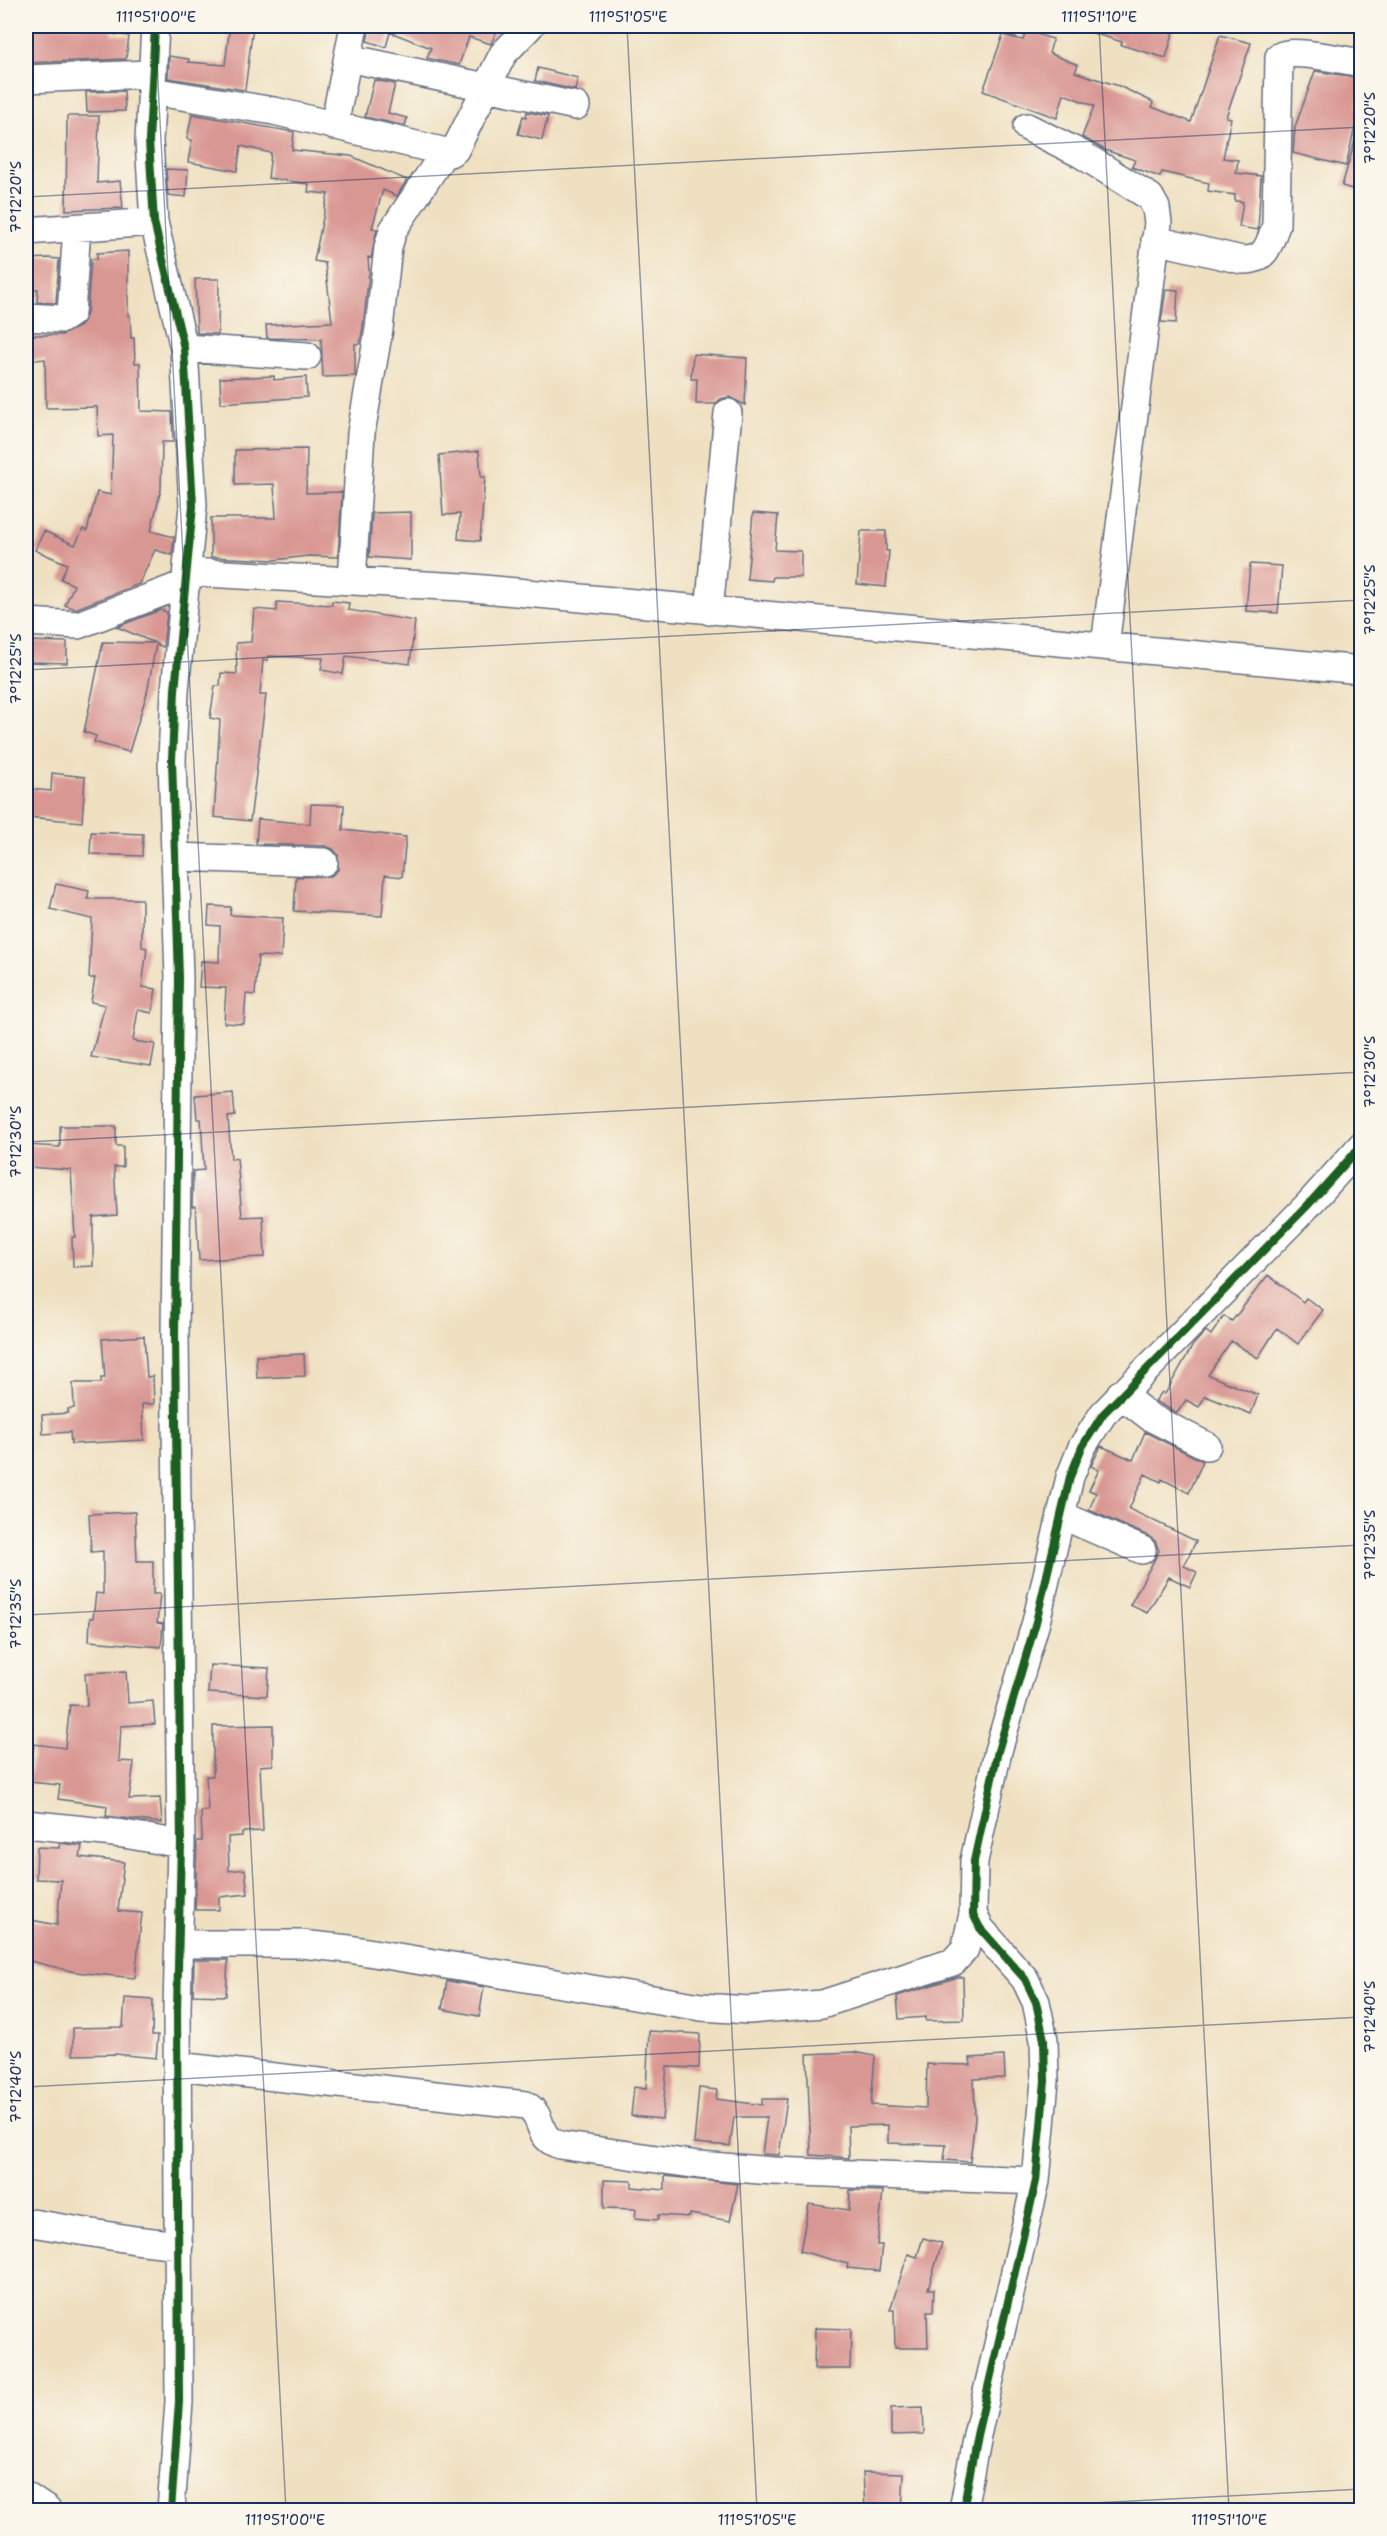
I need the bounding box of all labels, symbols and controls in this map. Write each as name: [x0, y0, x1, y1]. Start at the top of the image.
text: 111°51'00"E: [116, 7, 196, 27]
text: 111°51'05"E: [589, 7, 667, 27]
text: 111°51'10"E: [1061, 7, 1137, 27]
text: 7°12'20"S: [1360, 92, 1380, 164]
text: 7°12'20"S: [6, 161, 26, 233]
text: 7°12'25"S: [1360, 564, 1380, 636]
text: 7°12'25"S: [6, 633, 26, 705]
text: 7°12'30"S: [1360, 1036, 1380, 1108]
text: 7°12'30"S: [6, 1106, 26, 1178]
text: 7°12'35"S: [1360, 1510, 1380, 1580]
text: 7°12'35"S: [6, 1579, 26, 1649]
text: 7°12'40"S: [1360, 1981, 1380, 2053]
text: 7°12'40"S: [6, 2051, 26, 2123]
text: 111°51'00"E: [245, 2510, 325, 2530]
text: 111°51'05"E: [718, 2510, 796, 2530]
text: 111°51'10"E: [1191, 2510, 1267, 2530]

